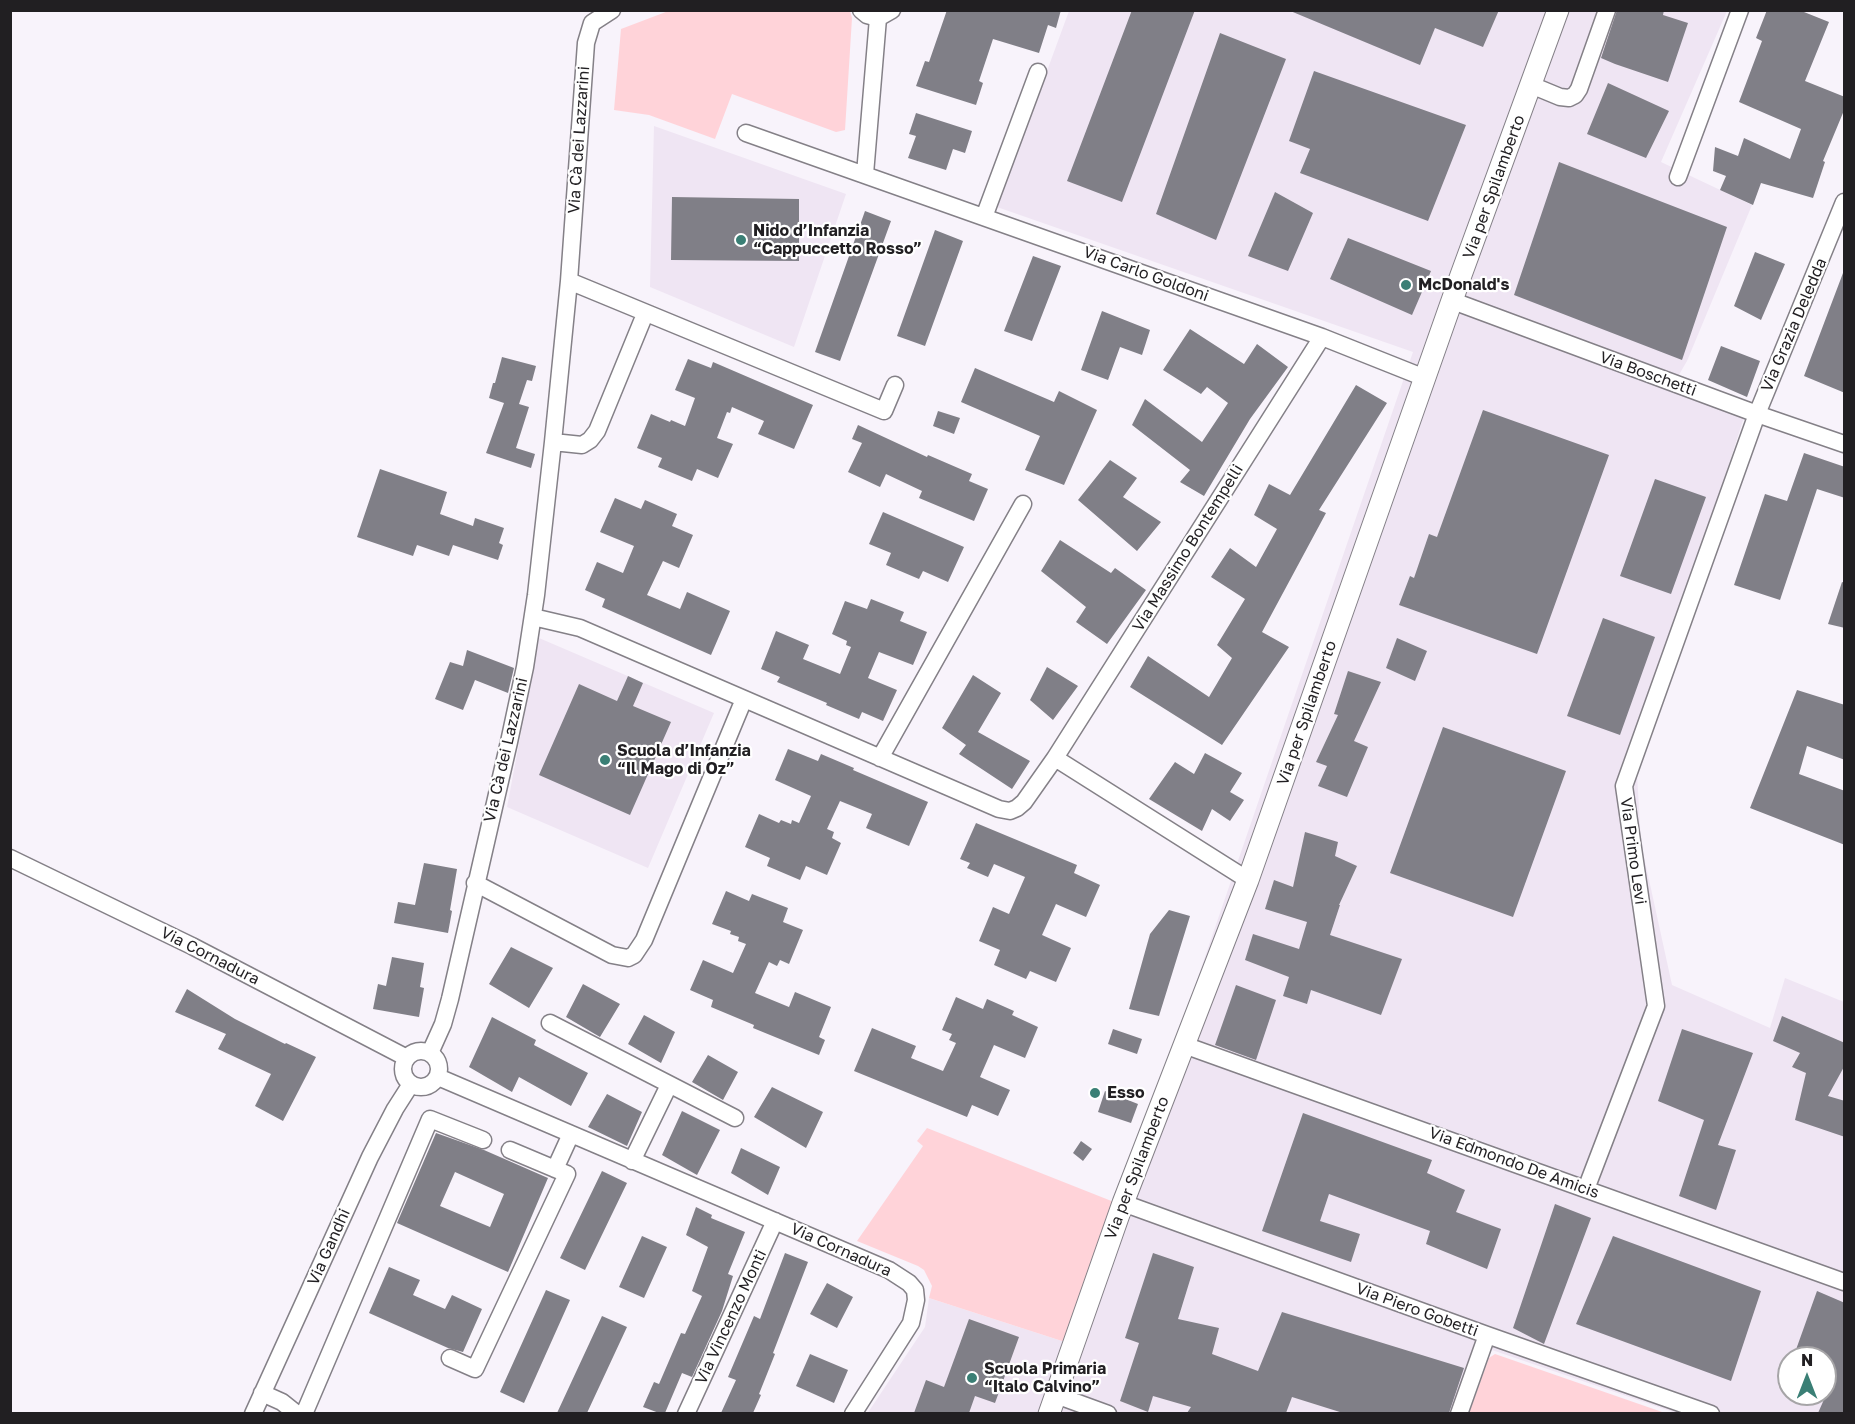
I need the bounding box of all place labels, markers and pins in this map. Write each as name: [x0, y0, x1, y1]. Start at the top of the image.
place label: Nido d’Infanzia “Cappuccetto Rosso”: [753, 221, 922, 259]
marker: Nido d’Infanzia “Cappuccetto Rosso”: [734, 233, 748, 247]
place label: McDonald's: [1418, 275, 1509, 295]
marker: McDonald's: [1399, 278, 1413, 292]
place label: Scuola d’Infanzia “Il Mago di Oz”: [617, 741, 751, 779]
marker: Scuola d’Infanzia “Il Mago di Oz”: [598, 753, 612, 767]
place label: Esso: [1107, 1083, 1145, 1103]
marker: Esso: [1088, 1086, 1102, 1100]
place label: Scuola Primaria “Italo Calvino”: [984, 1359, 1106, 1397]
marker: Scuola Primaria “Italo Calvino”: [965, 1371, 979, 1385]

